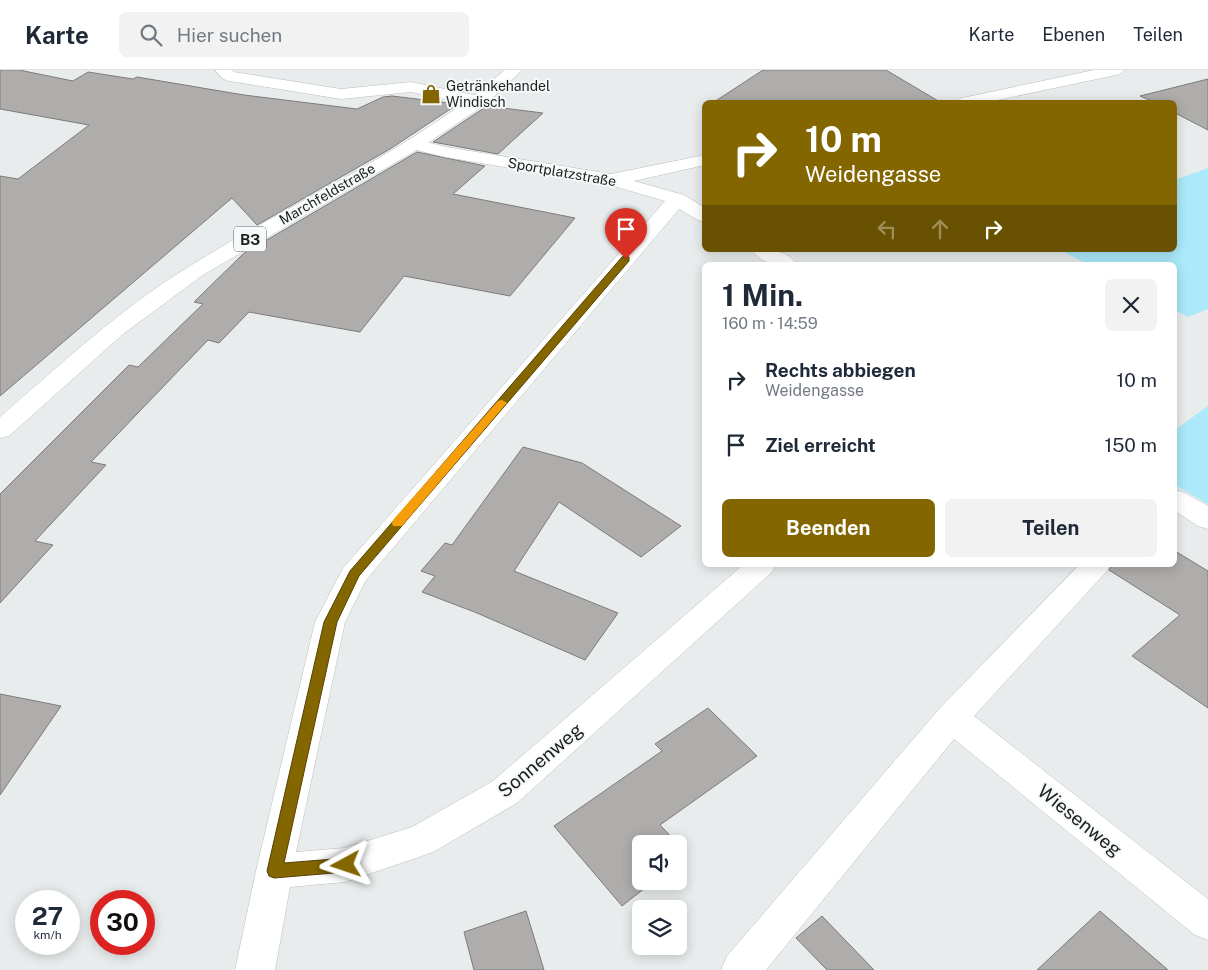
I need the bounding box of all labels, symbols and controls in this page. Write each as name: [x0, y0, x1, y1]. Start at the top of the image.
search box: [119, 12, 469, 57]
text: Karte: [25, 21, 89, 49]
icon: search: [137, 21, 165, 49]
text: Hier suchen: [177, 24, 282, 46]
text: Karte: [969, 24, 1014, 45]
text: Ebenen: [1042, 24, 1105, 45]
text: Teilen: [1133, 24, 1183, 45]
place label: Getränkehandel Windisch: [446, 78, 550, 110]
shop icon: Getränkehandel Windisch: [420, 83, 442, 105]
text: 10 m: [805, 119, 882, 160]
icon: right: [722, 120, 787, 185]
street label: Sportplatzstraße: [506, 155, 618, 189]
street label: Marchfeldstraße: [276, 160, 378, 228]
text: Weidengasse: [805, 161, 941, 187]
pin: [605, 208, 647, 259]
icon: arrive: [612, 215, 640, 243]
icon: left: [873, 215, 901, 243]
icon: ahead: [926, 215, 954, 243]
icon: right: [979, 215, 1007, 243]
road number: B3: [234, 226, 266, 252]
text: 1 Min.: [722, 277, 803, 313]
button: close: [1105, 279, 1157, 331]
text: 160 m · 14:59: [722, 314, 818, 333]
text: Rechts abbiegen: [765, 359, 916, 381]
icon: right: [722, 366, 750, 394]
text: 10 m: [1117, 369, 1157, 391]
text: Weidengasse: [765, 381, 864, 400]
icon: arrive: [722, 431, 750, 459]
text: Ziel erreicht: [765, 434, 876, 456]
text: 150 m: [1104, 434, 1157, 456]
button: Beenden: [722, 499, 935, 557]
button: Teilen: [945, 499, 1157, 557]
street label: Sonnenweg: [493, 718, 587, 802]
street label: Wiesenweg: [1034, 779, 1127, 861]
map controls: [632, 835, 687, 955]
button: sound: [632, 835, 687, 890]
position arrow: [319, 838, 371, 890]
speed limit sign: 30: [90, 890, 155, 955]
button: layers: [632, 900, 687, 955]
text: 27: [32, 901, 63, 931]
text: km/h: [33, 928, 62, 942]

